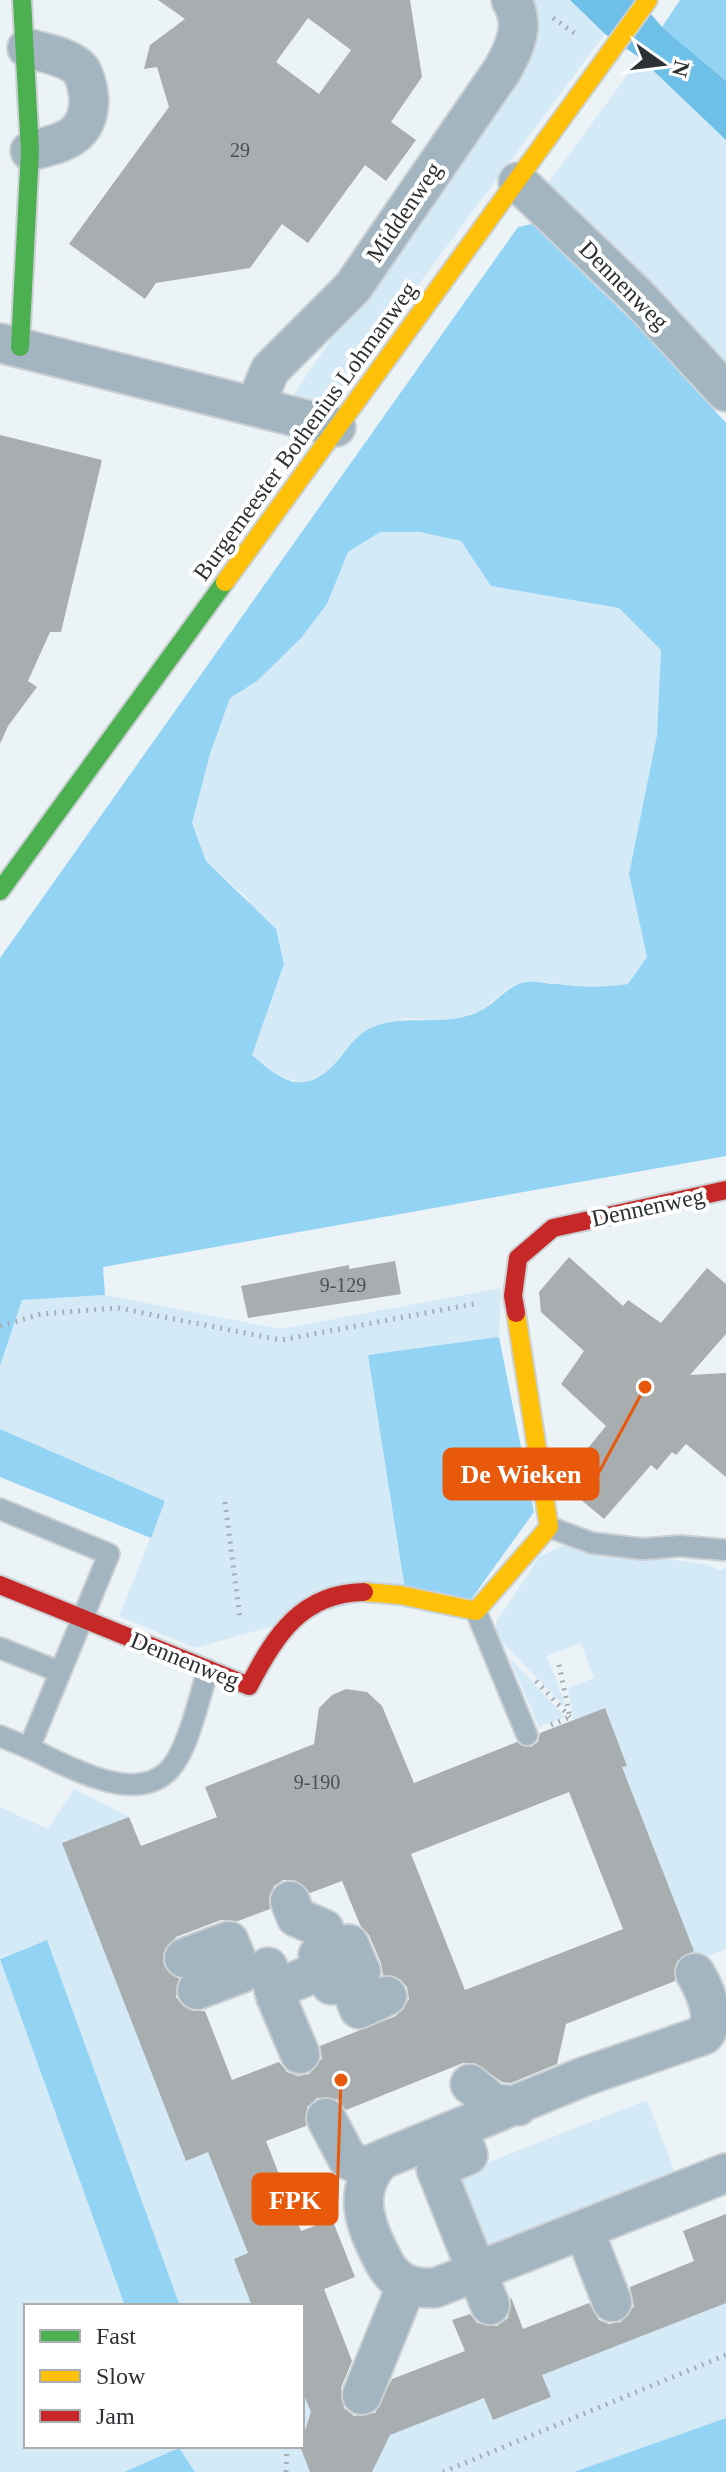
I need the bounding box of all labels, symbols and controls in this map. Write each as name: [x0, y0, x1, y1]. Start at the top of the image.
north arrow: [622, 24, 702, 104]
text: N: [667, 58, 695, 80]
house number: 29: [230, 139, 250, 161]
street label: Middenweg: [361, 157, 447, 267]
street label: Dennenweg: [574, 235, 674, 335]
street label: Burgemeester Bothenius Lohmanweg: [188, 277, 422, 585]
street label: Dennenweg: [589, 1182, 707, 1232]
house number: 9-129: [320, 1274, 366, 1296]
callout: De Wieken: [444, 1449, 598, 1499]
text: De Wieken: [460, 1460, 582, 1489]
street label: Dennenweg: [127, 1626, 243, 1694]
house number: 9-190: [294, 1771, 340, 1793]
callout: FPK: [253, 2174, 337, 2224]
text: FPK: [269, 2186, 322, 2215]
legend: [24, 2304, 304, 2448]
text: Fast: [96, 2323, 136, 2349]
text: Slow: [96, 2363, 146, 2389]
text: Jam: [96, 2403, 135, 2429]

